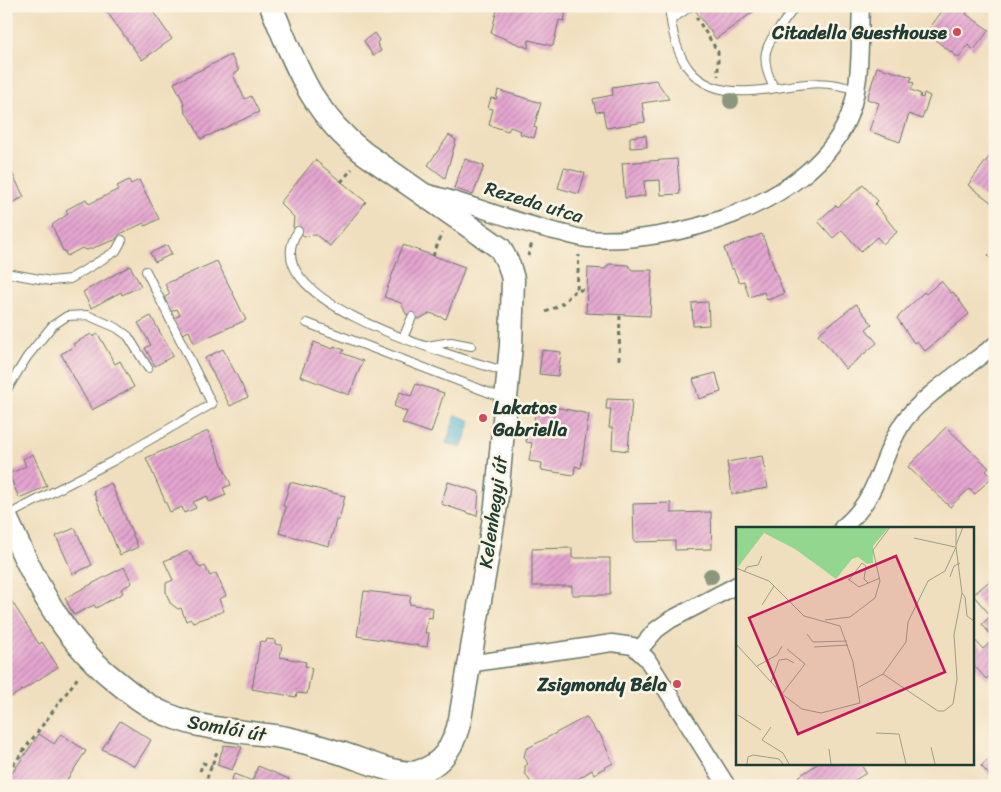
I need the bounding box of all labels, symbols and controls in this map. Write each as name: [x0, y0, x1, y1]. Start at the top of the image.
place label: Citadella Guesthouse: [771, 16, 948, 49]
marker: Citadella Guesthouse: [951, 26, 963, 38]
street label: Rezeda utca: [481, 171, 588, 233]
place label: Lakatos Gabriella: [492, 391, 568, 446]
marker: Lakatos Gabriella: [477, 412, 489, 424]
street label: Kelenhegyi út: [469, 452, 517, 570]
inset map: [736, 527, 974, 764]
place label: Zsigmondy Béla: [536, 668, 667, 701]
marker: Zsigmondy Béla: [671, 678, 683, 690]
street label: Somlói út: [185, 705, 270, 751]

